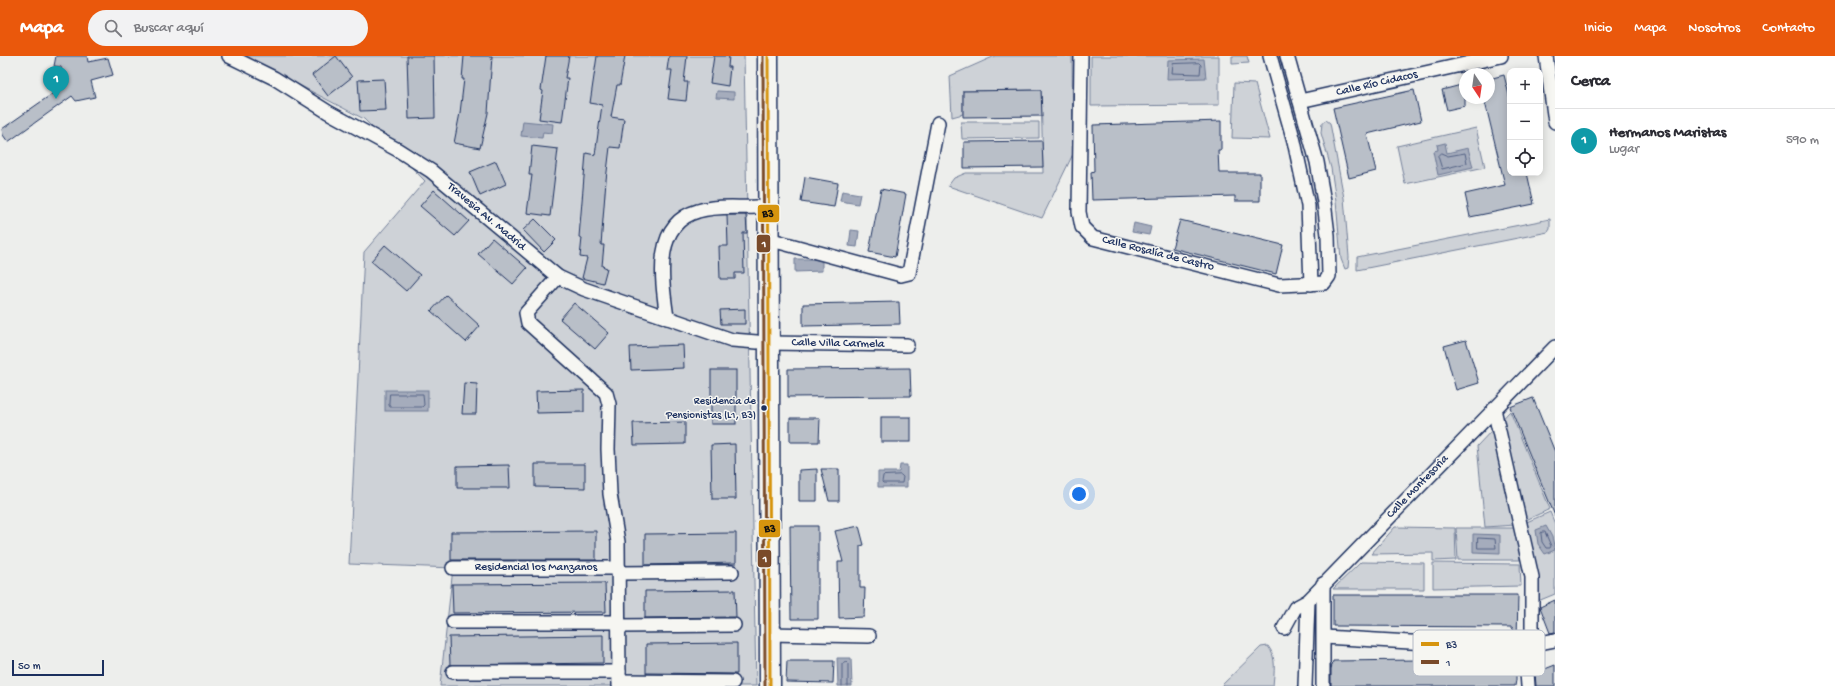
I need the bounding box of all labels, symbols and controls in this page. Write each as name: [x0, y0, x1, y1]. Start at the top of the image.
search box: [88, 10, 368, 46]
text: Mapa: [20, 17, 64, 40]
icon: search: [102, 17, 124, 39]
text: Buscar aquí: [134, 19, 204, 37]
text: Inicio: [1584, 20, 1612, 37]
text: Mapa: [1634, 20, 1666, 37]
text: Nosotros: [1688, 20, 1740, 37]
text: Contacto: [1762, 20, 1815, 37]
pin: 1: [43, 66, 69, 99]
street label: Calle Río Cidacos: [1335, 68, 1420, 100]
north arrow: [1459, 68, 1495, 104]
map controls: [1507, 68, 1543, 176]
button: +: [1507, 68, 1543, 104]
text: Cerca: [1571, 72, 1610, 92]
button: −: [1507, 104, 1543, 140]
text: Hermanos Maristas: [1609, 124, 1726, 142]
text: 1: [1581, 133, 1587, 148]
text: 590 m: [1786, 133, 1819, 148]
button: locate: [1507, 140, 1543, 176]
text: Lugar: [1609, 142, 1639, 157]
street label: Travesia Av. Madrid: [443, 179, 529, 255]
line badge: B3: [757, 204, 780, 223]
text: B3: [761, 209, 774, 221]
street label: Calle Rosalía de Castro: [1101, 233, 1215, 275]
line badge: 1: [756, 234, 771, 253]
text: 1: [761, 239, 766, 251]
street label: Calle Villa Carmela: [791, 336, 885, 352]
place label: Residencia de Pensionistas (L1, B3): [665, 396, 756, 422]
marker: Residencia de Pensionistas (L1, B3): [759, 403, 769, 413]
street label: Calle Montesoria: [1384, 452, 1452, 522]
your location: [1069, 484, 1089, 504]
line badge: B3: [758, 519, 781, 538]
text: B3: [763, 524, 776, 536]
line badge: 1: [757, 549, 772, 568]
text: 1: [762, 554, 767, 566]
street label: Residencial los Manzanos: [475, 561, 598, 575]
legend: [1413, 630, 1545, 676]
text: B3: [1445, 640, 1458, 652]
scale bar: [12, 658, 104, 677]
text: 1: [1445, 658, 1450, 670]
text: 50 m: [18, 661, 40, 673]

